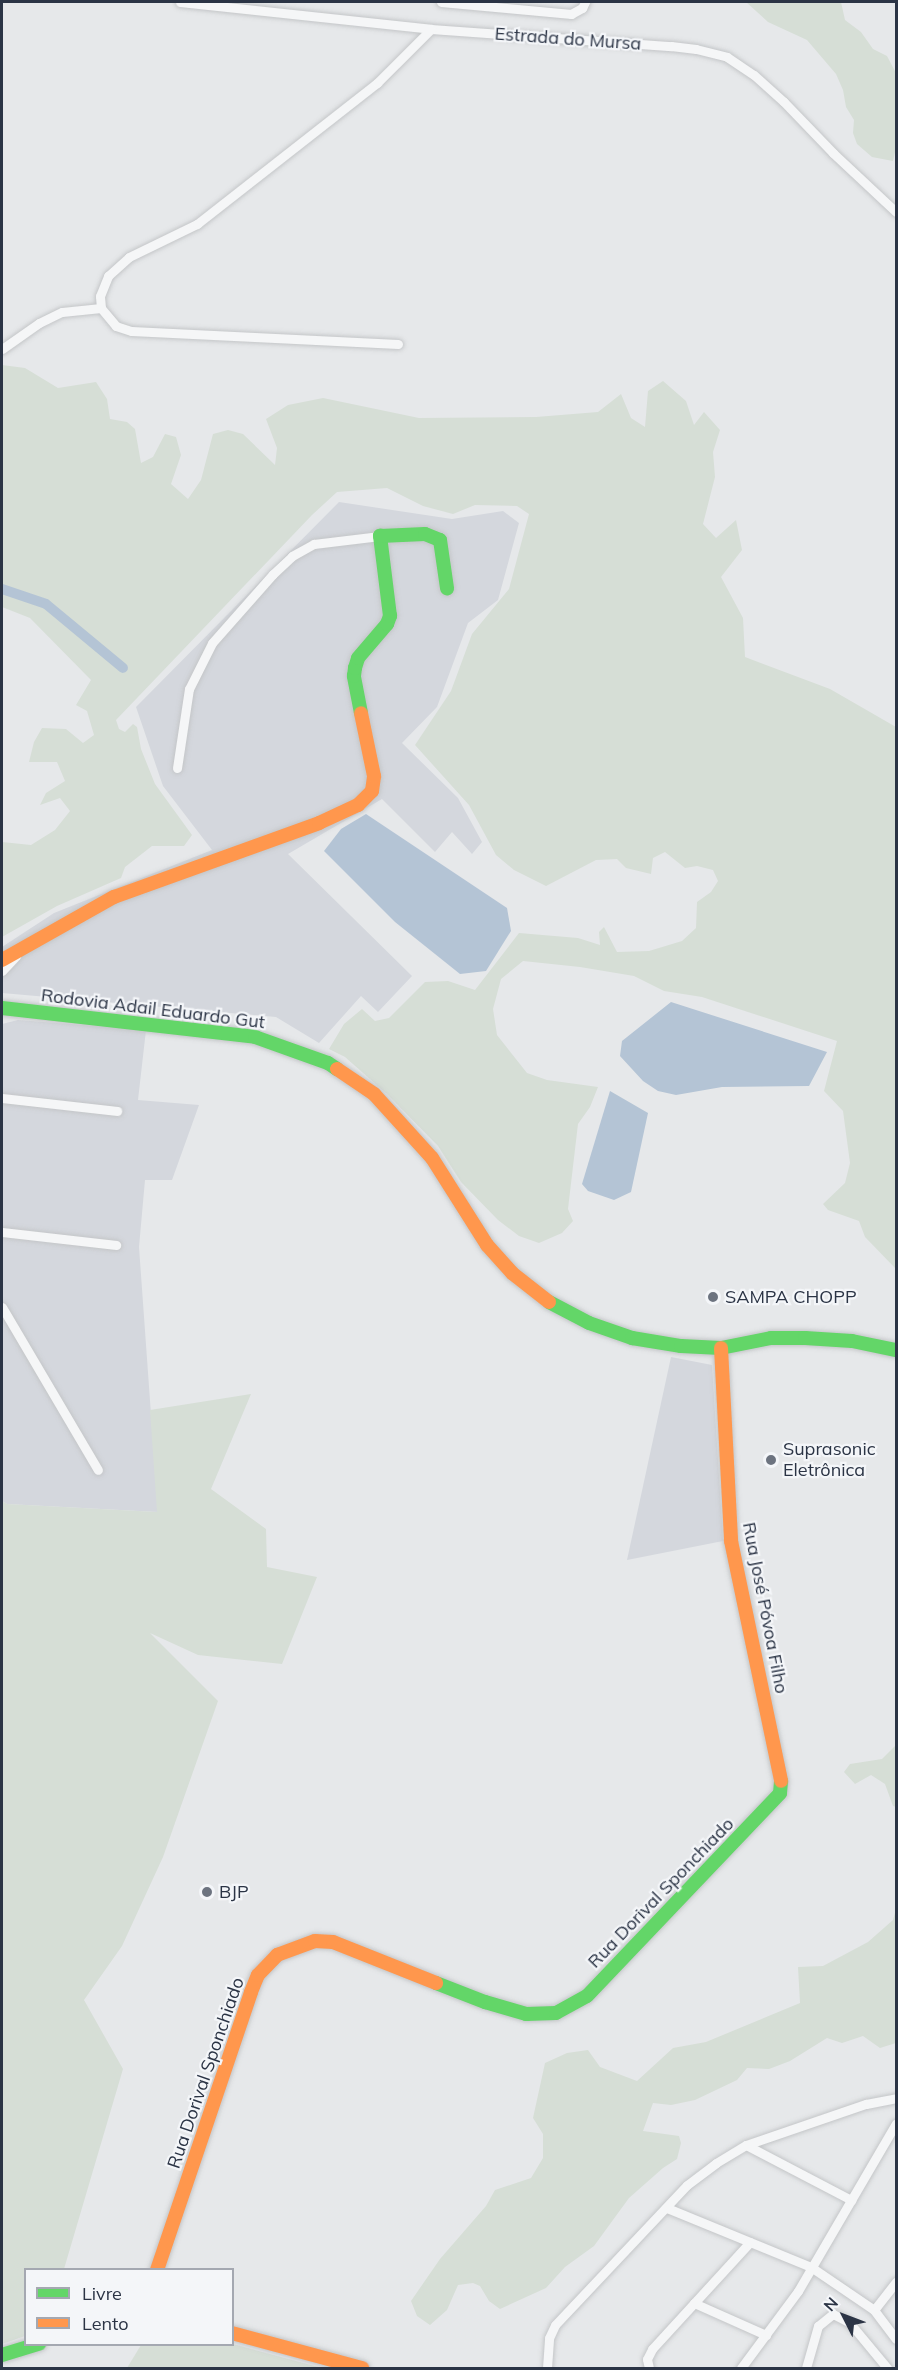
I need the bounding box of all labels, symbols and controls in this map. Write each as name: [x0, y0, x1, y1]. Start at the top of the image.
street label: Estrada do Mursa: [494, 23, 642, 55]
street label: Rodovia Adail Eduardo Gut: [40, 985, 266, 1033]
place label: SAMPA CHOPP: [725, 1286, 857, 1308]
marker: SAMPA CHOPP: [706, 1290, 720, 1304]
place label: Suprasonic Eletrônica: [783, 1439, 876, 1482]
marker: Suprasonic Eletrônica: [764, 1453, 778, 1467]
street label: Rua José Póvoa Filho: [738, 1520, 792, 1696]
street label: Rua Dorival Sponchiado: [584, 1813, 738, 1973]
place label: BJP: [219, 1881, 249, 1903]
marker: BJP: [200, 1885, 214, 1899]
street label: Rua Dorival Sponchiado: [163, 1975, 249, 2171]
legend: [24, 2268, 234, 2346]
text: Livre: [82, 2282, 122, 2305]
north arrow: [814, 2286, 874, 2346]
text: N: [819, 2293, 842, 2315]
text: Lento: [82, 2312, 129, 2335]

